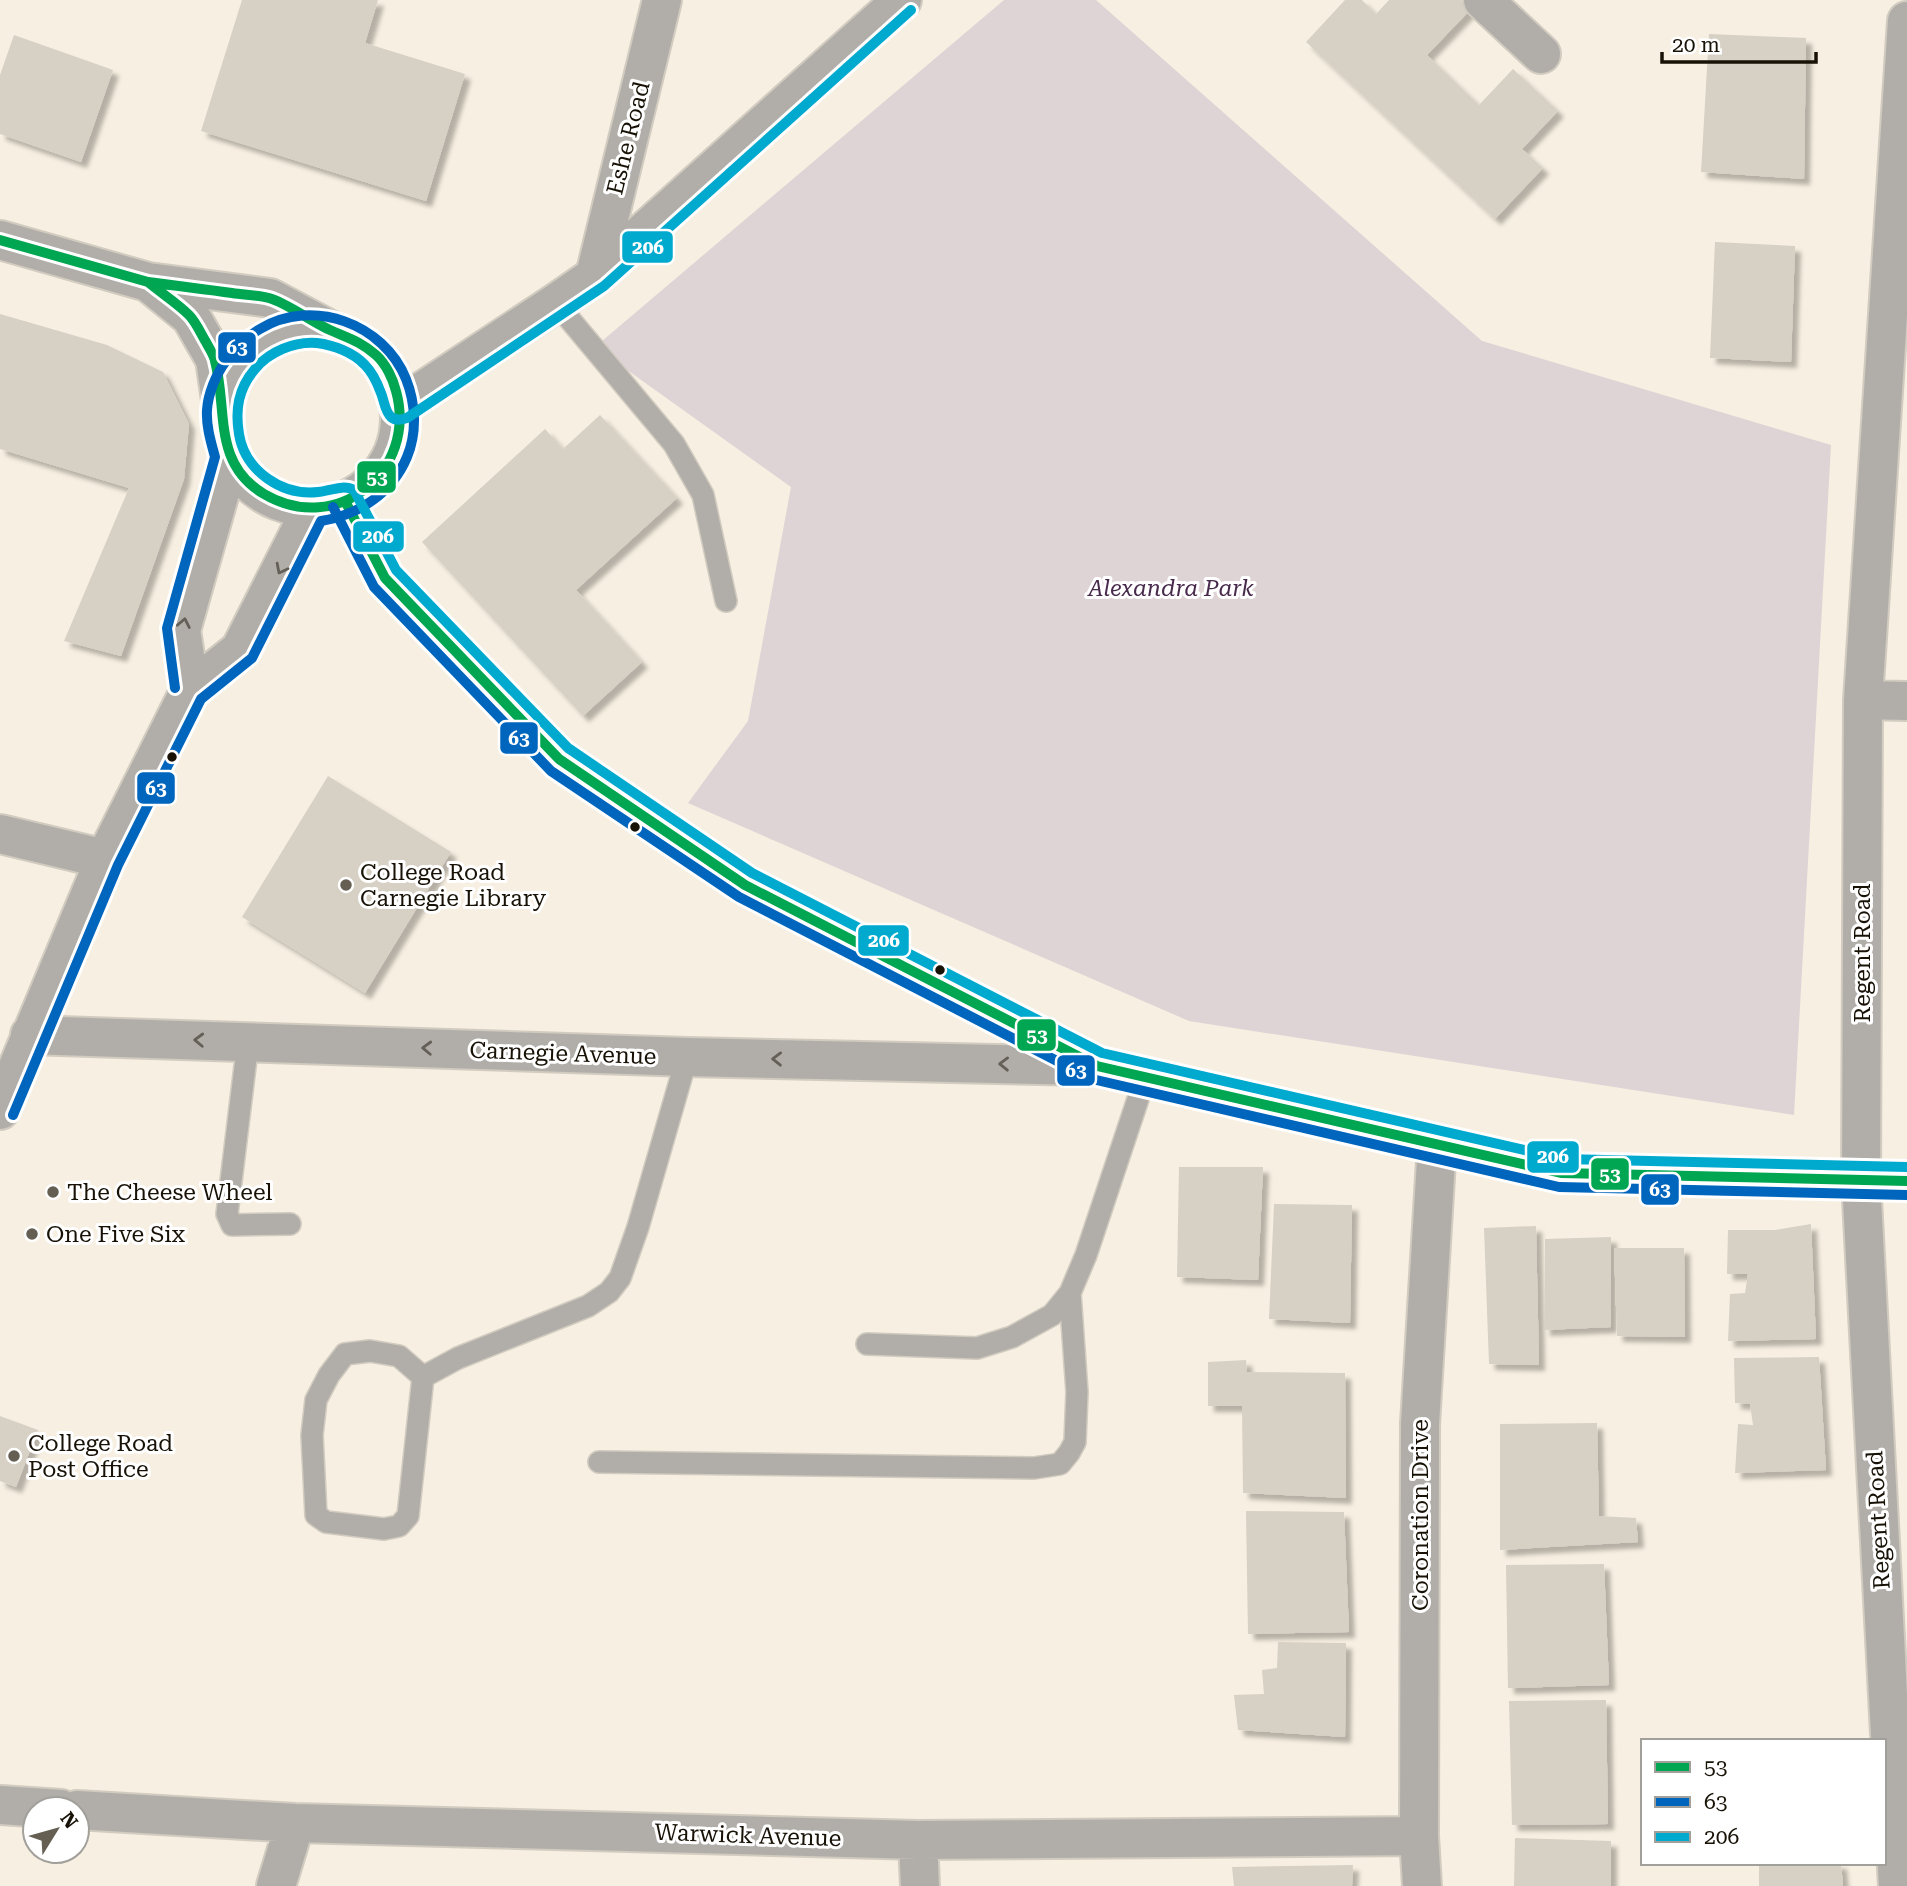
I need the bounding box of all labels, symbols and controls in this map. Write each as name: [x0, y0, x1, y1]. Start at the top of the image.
scale bar: [1662, 21, 1816, 65]
text: 20 m: [1672, 33, 1720, 57]
street label: Eshe Road: [601, 78, 656, 198]
line badge: 206: [621, 230, 674, 264]
text: 206: [632, 236, 664, 259]
line badge: 63: [217, 331, 257, 364]
text: 63: [226, 336, 248, 359]
line badge: 53: [356, 460, 397, 494]
text: 53: [366, 466, 388, 489]
line badge: 206: [352, 520, 405, 553]
text: 206: [362, 525, 394, 548]
one-way arrow: [276, 562, 290, 574]
park label: Alexandra Park: [1086, 575, 1254, 602]
one-way arrow: [176, 617, 191, 629]
line badge: 63: [499, 721, 539, 755]
text: 63: [508, 727, 530, 750]
unlabelled marker: [165, 750, 179, 764]
line badge: 63: [136, 771, 176, 805]
text: 63: [145, 777, 167, 800]
unlabelled marker: [628, 820, 642, 834]
place label: College Road Carnegie Library: [360, 859, 547, 912]
marker: College Road Carnegie Library: [338, 877, 354, 893]
street label: Regent Road: [1849, 883, 1876, 1023]
line badge: 206: [857, 924, 910, 957]
text: 206: [868, 929, 900, 952]
unlabelled marker: [933, 963, 947, 977]
line badge: 53: [1016, 1018, 1057, 1052]
text: 53: [1026, 1024, 1048, 1047]
one-way arrow: [194, 1033, 205, 1048]
street label: Carnegie Avenue: [469, 1037, 657, 1070]
one-way arrow: [421, 1040, 432, 1056]
one-way arrow: [771, 1051, 781, 1067]
line badge: 63: [1056, 1054, 1096, 1087]
one-way arrow: [998, 1056, 1009, 1072]
text: 63: [1065, 1059, 1087, 1082]
line badge: 206: [1526, 1140, 1580, 1174]
text: 206: [1537, 1145, 1569, 1168]
line badge: 53: [1590, 1157, 1630, 1191]
text: 53: [1599, 1163, 1621, 1186]
line badge: 63: [1640, 1173, 1680, 1206]
text: 63: [1649, 1178, 1671, 1201]
place label: The Cheese Wheel: [67, 1179, 272, 1206]
marker: The Cheese Wheel: [45, 1184, 61, 1200]
place label: One Five Six: [46, 1221, 186, 1248]
marker: One Five Six: [24, 1226, 40, 1242]
street label: Coronation Drive: [1407, 1419, 1434, 1611]
place label: College Road Post Office: [28, 1430, 173, 1483]
marker: College Road Post Office: [6, 1448, 22, 1464]
street label: Regent Road: [1861, 1450, 1896, 1590]
legend: [1641, 1739, 1886, 1865]
text: 53: [1704, 1755, 1728, 1779]
text: 63: [1704, 1790, 1728, 1814]
north arrow: [21, 1795, 91, 1865]
text: N: [56, 1807, 83, 1833]
street label: Warwick Avenue: [654, 1819, 842, 1852]
text: 206: [1704, 1825, 1739, 1849]

